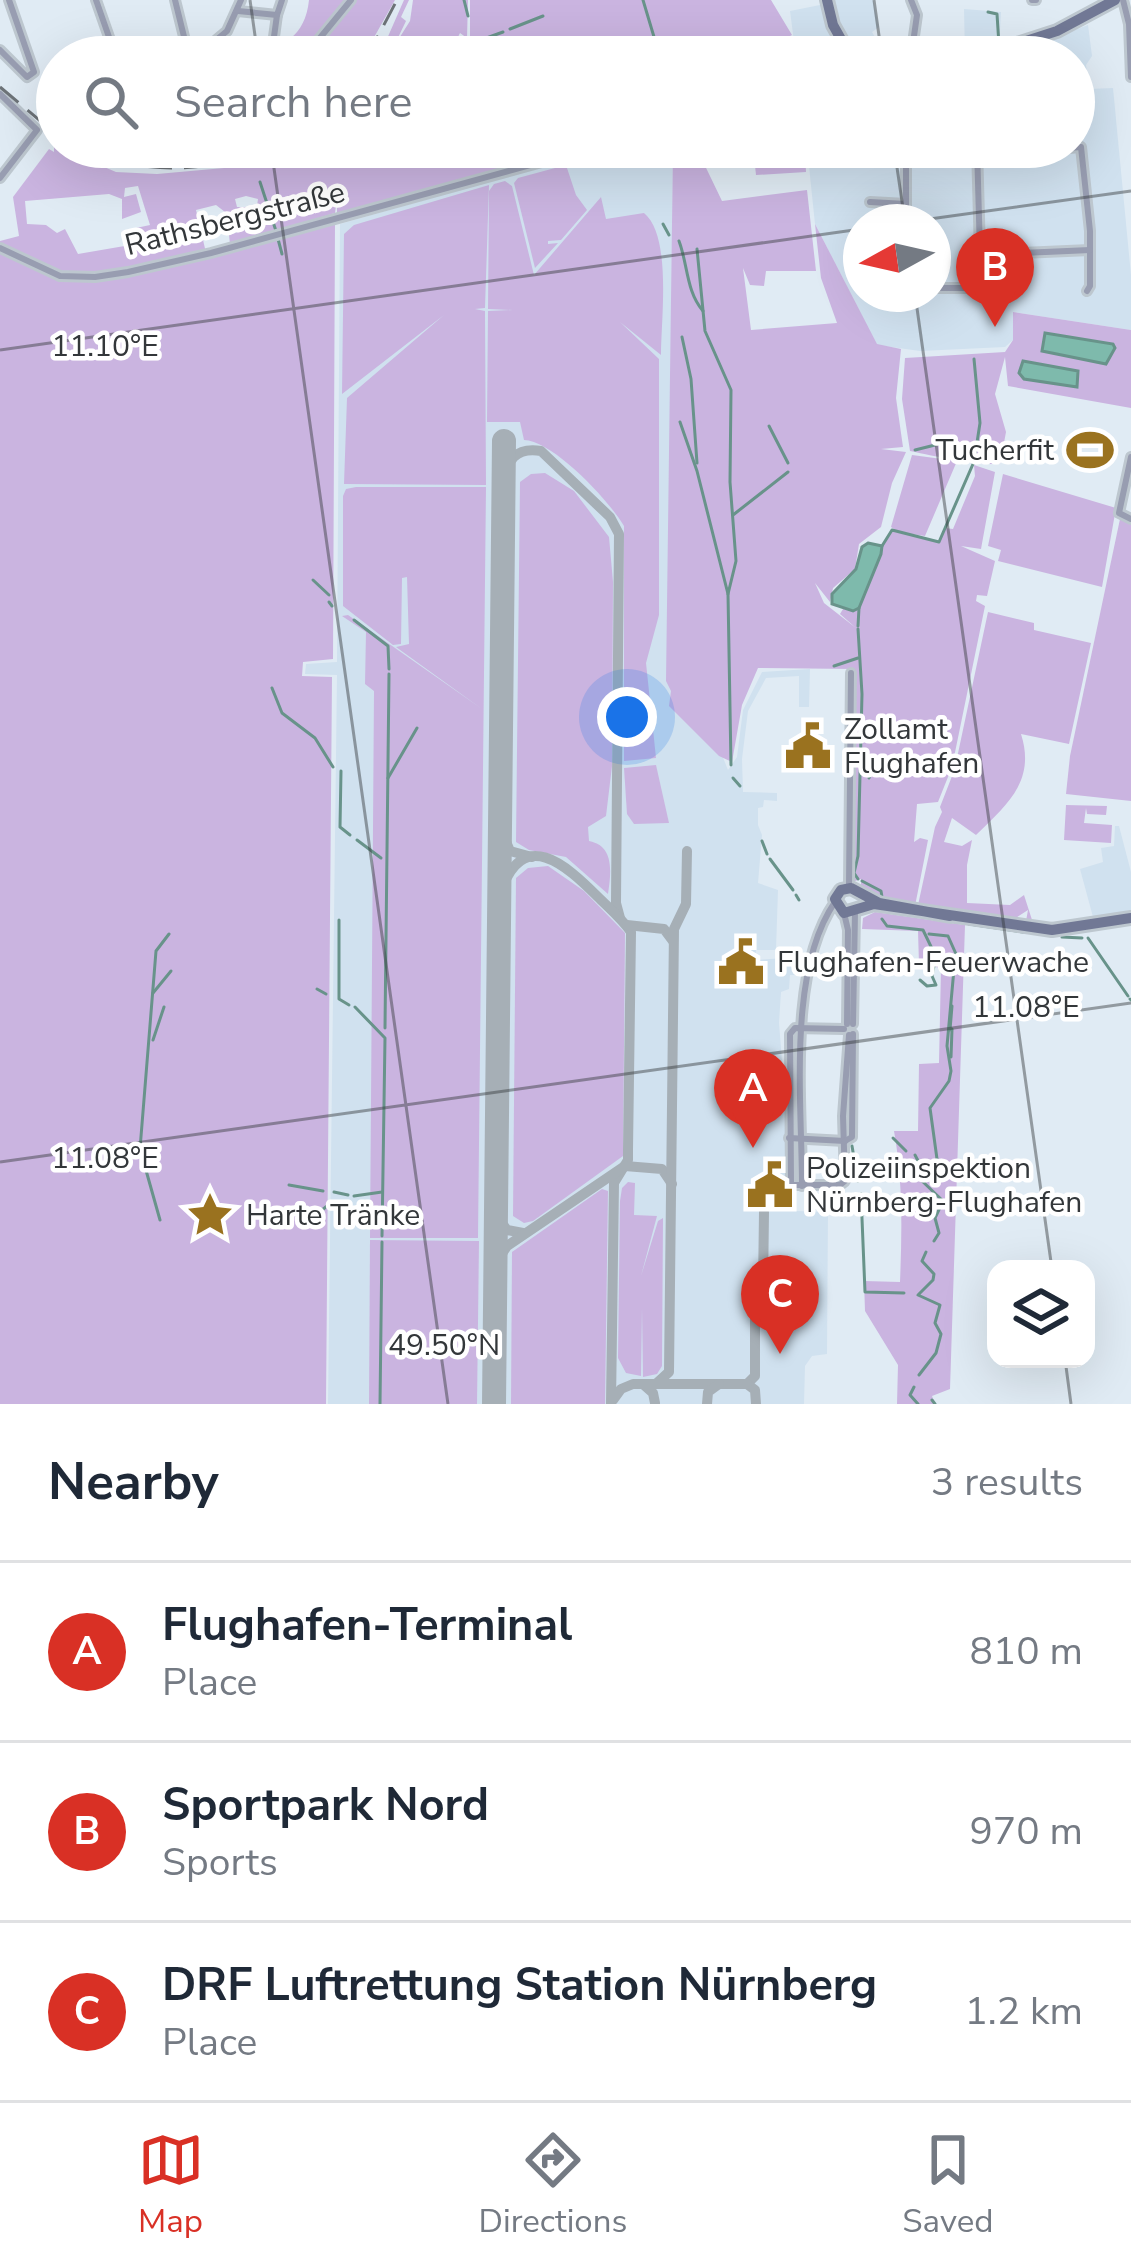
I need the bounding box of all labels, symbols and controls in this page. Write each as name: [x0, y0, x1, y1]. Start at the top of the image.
search box: [36, 36, 1095, 168]
icon: search: [78, 69, 144, 135]
text: Search here: [174, 72, 413, 133]
street label: Rathsbergstraße: [121, 172, 349, 266]
north arrow: [843, 204, 951, 312]
pin: B: [956, 228, 1034, 327]
text: 11.10°E: [51, 326, 159, 367]
sports icon: Tucherfit: [1065, 425, 1115, 475]
place label: Tucherfit: [936, 430, 1054, 471]
your location: [597, 687, 657, 747]
place label: Zollamt Flughafen: [844, 709, 979, 784]
public building icon: Zollamt Flughafen: [783, 721, 833, 771]
public building icon: Flughafen-Feuerwache: [716, 937, 766, 987]
place label: Flughafen-Feuerwache: [777, 942, 1089, 983]
text: 11.08°E: [972, 987, 1080, 1028]
pin: A: [714, 1049, 792, 1148]
text: 11.08°E: [51, 1138, 159, 1179]
place label: Polizeiinspektion Nürnberg-Flughafen: [806, 1148, 1082, 1223]
public building icon: Polizeiinspektion Nürnberg-Flughafen: [745, 1160, 795, 1210]
place icon: Harte Tränke: [185, 1190, 235, 1240]
place label: Harte Tränke: [246, 1195, 420, 1236]
pin: C: [741, 1255, 819, 1354]
map controls: [987, 1260, 1095, 1368]
button: layers: [987, 1260, 1095, 1368]
text: 49.50°N: [388, 1325, 500, 1366]
text: Nearby: [48, 1447, 219, 1517]
text: 3 results: [931, 1456, 1083, 1509]
text: Flughafen-Terminal: [162, 1595, 572, 1656]
text: A: [72, 1625, 102, 1678]
text: 810 m: [969, 1625, 1083, 1678]
text: Place: [162, 1656, 257, 1709]
text: Sportpark Nord: [162, 1775, 489, 1836]
text: B: [74, 1805, 100, 1858]
text: 970 m: [969, 1805, 1083, 1858]
text: Sports: [162, 1836, 278, 1889]
text: DRF Luftrettung Station Nürnberg: [162, 1955, 877, 2016]
text: C: [74, 1985, 100, 2038]
text: 1.2 km: [964, 1985, 1083, 2038]
text: Place: [162, 2016, 257, 2069]
tab: Map: [138, 2127, 204, 2244]
tab: Directions: [479, 2127, 627, 2244]
tab: Saved: [902, 2127, 993, 2244]

